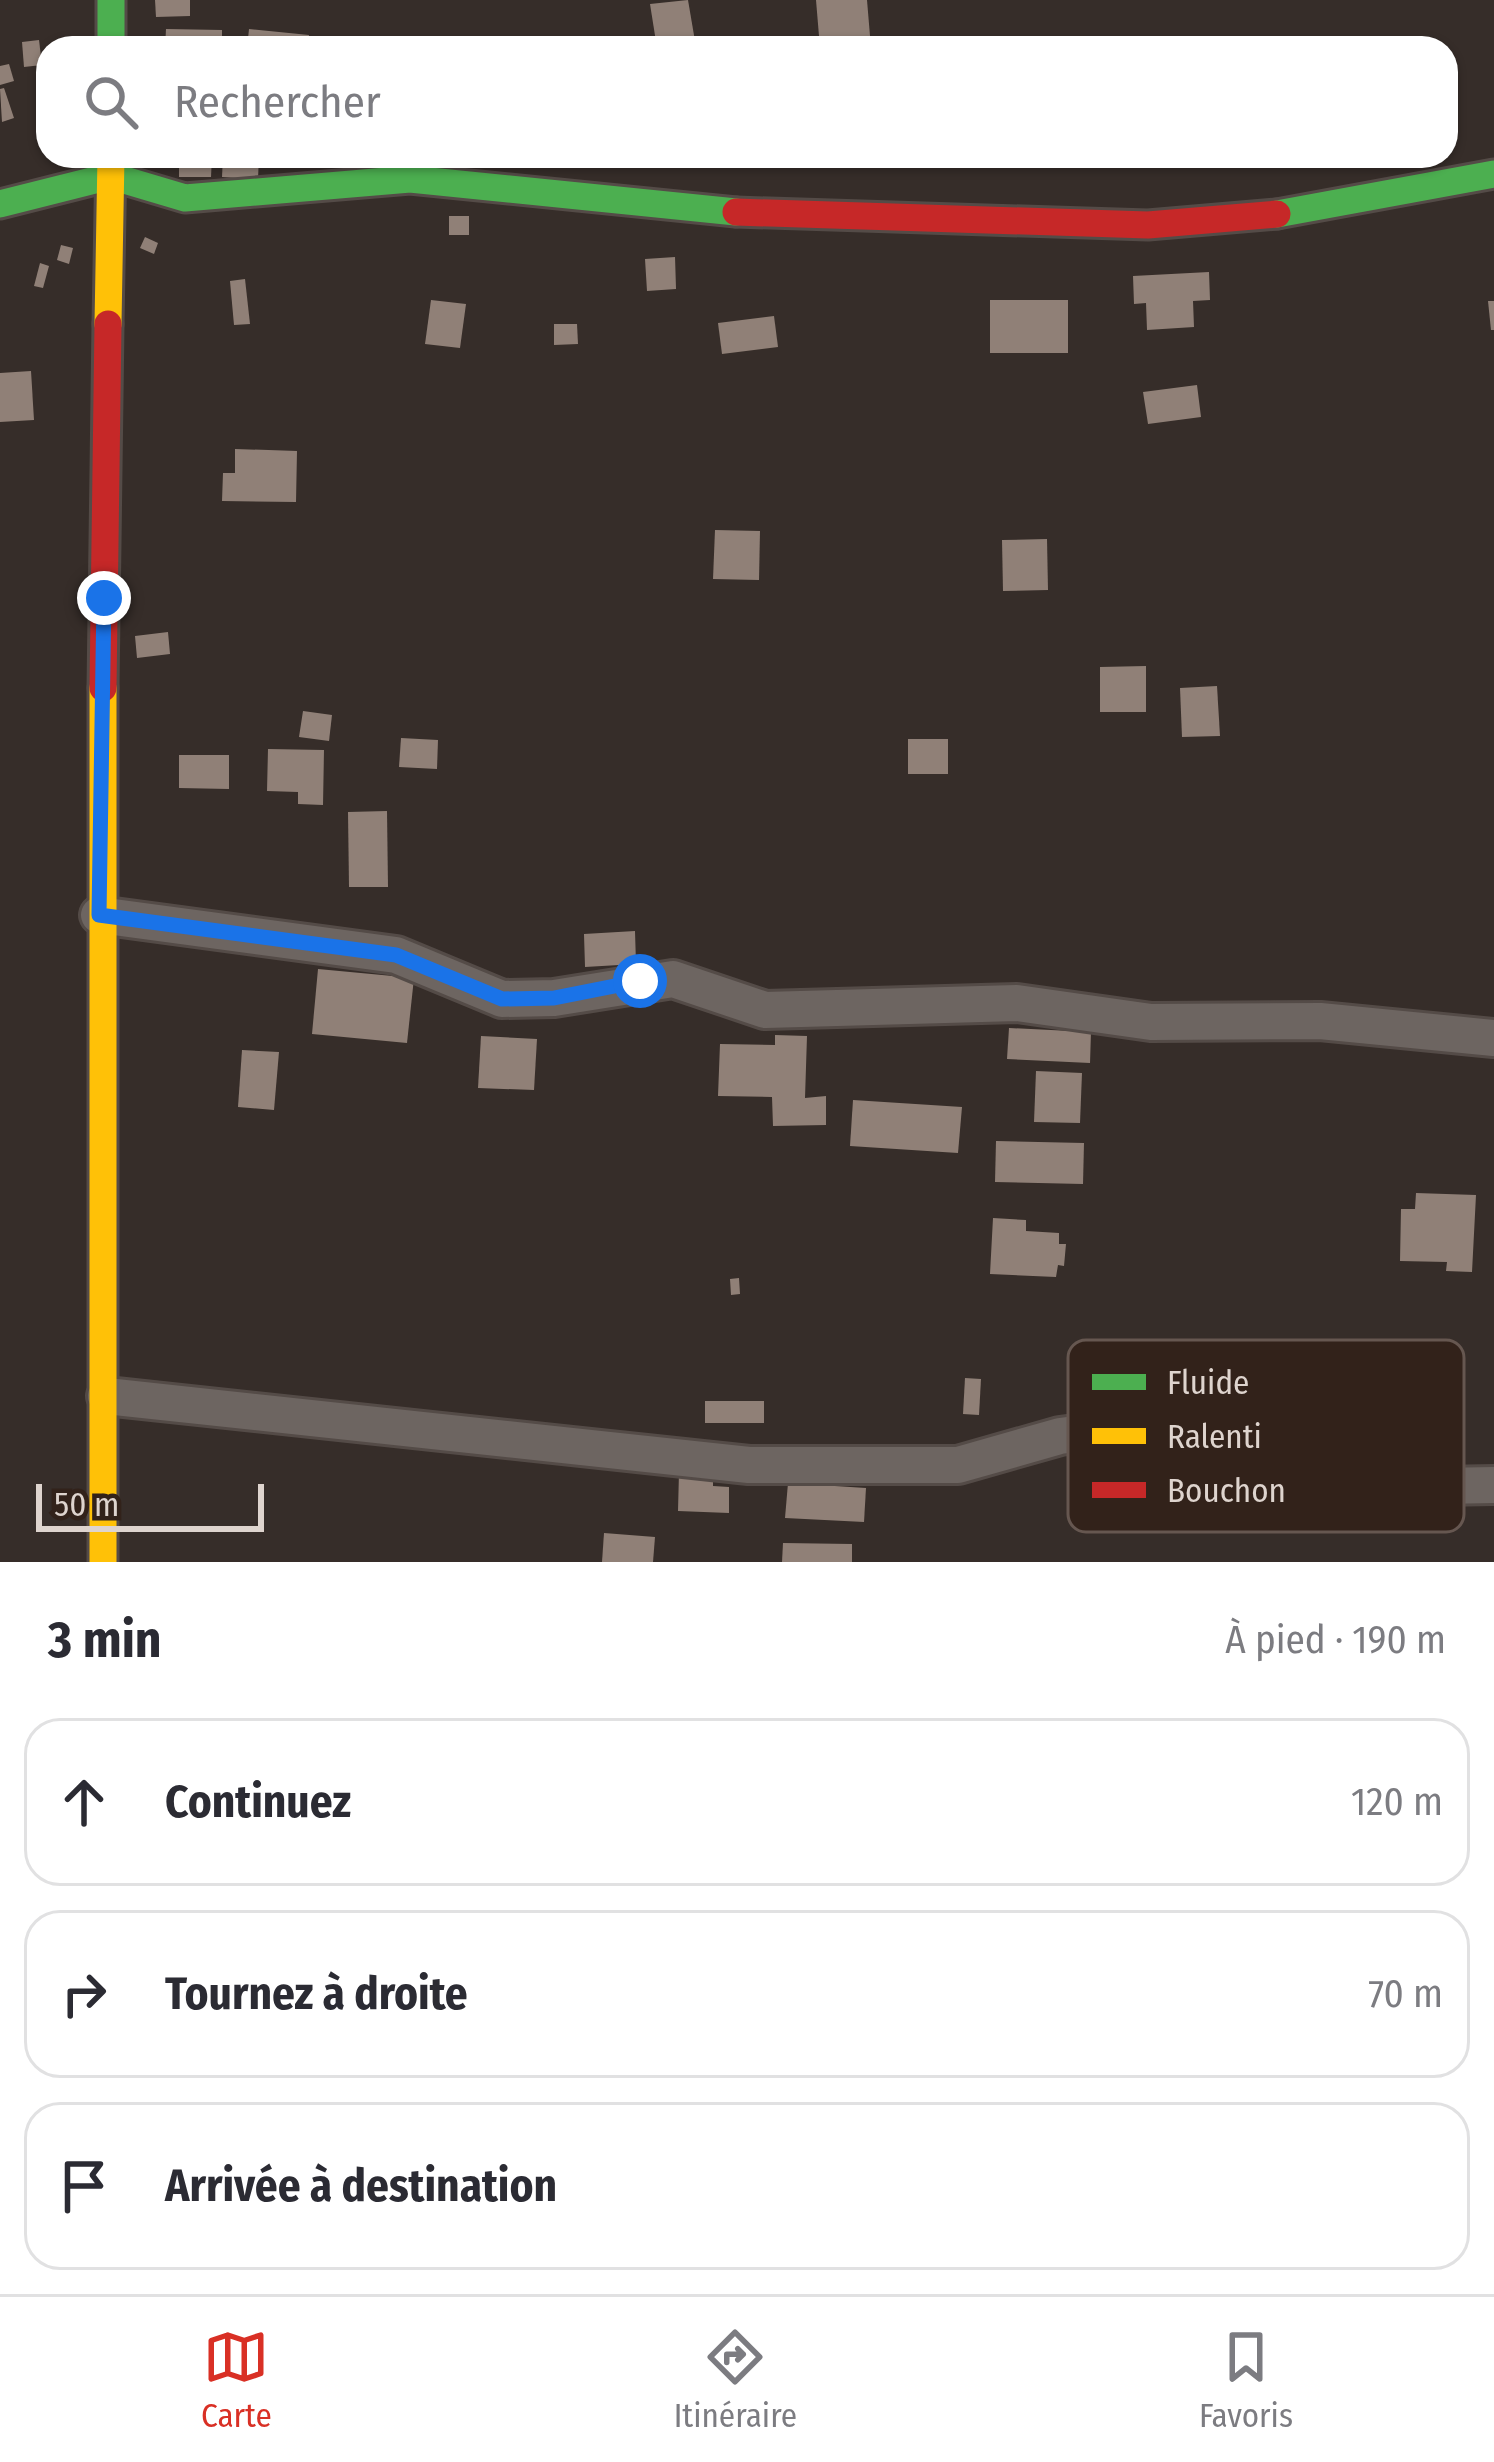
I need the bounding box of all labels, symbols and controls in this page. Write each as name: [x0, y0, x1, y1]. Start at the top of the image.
search box: [36, 36, 1458, 168]
icon: search: [78, 69, 144, 135]
text: Rechercher: [174, 75, 381, 129]
route end: [77, 571, 131, 625]
route start: [613, 954, 667, 1008]
legend: [1068, 1340, 1464, 1532]
text: Fluide: [1167, 1363, 1249, 1403]
text: Ralenti: [1167, 1417, 1262, 1457]
text: Bouchon: [1167, 1471, 1286, 1511]
scale bar: [36, 1478, 264, 1531]
text: 50 m: [54, 1485, 119, 1525]
text: 3 min: [48, 1609, 162, 1671]
text: À pied · 190 m: [1225, 1617, 1446, 1663]
icon: ahead: [51, 1769, 117, 1835]
text: Continuez: [165, 1775, 351, 1829]
text: 120 m: [1351, 1779, 1443, 1825]
icon: right: [51, 1961, 117, 2027]
text: Tournez à droite: [165, 1967, 468, 2021]
text: 70 m: [1368, 1971, 1443, 2017]
icon: arrive: [51, 2153, 117, 2219]
text: Arrivée à destination: [165, 2159, 557, 2213]
tab: Carte: [201, 2324, 272, 2436]
tab: Itinéraire: [674, 2324, 797, 2436]
tab: Favoris: [1199, 2324, 1293, 2436]

